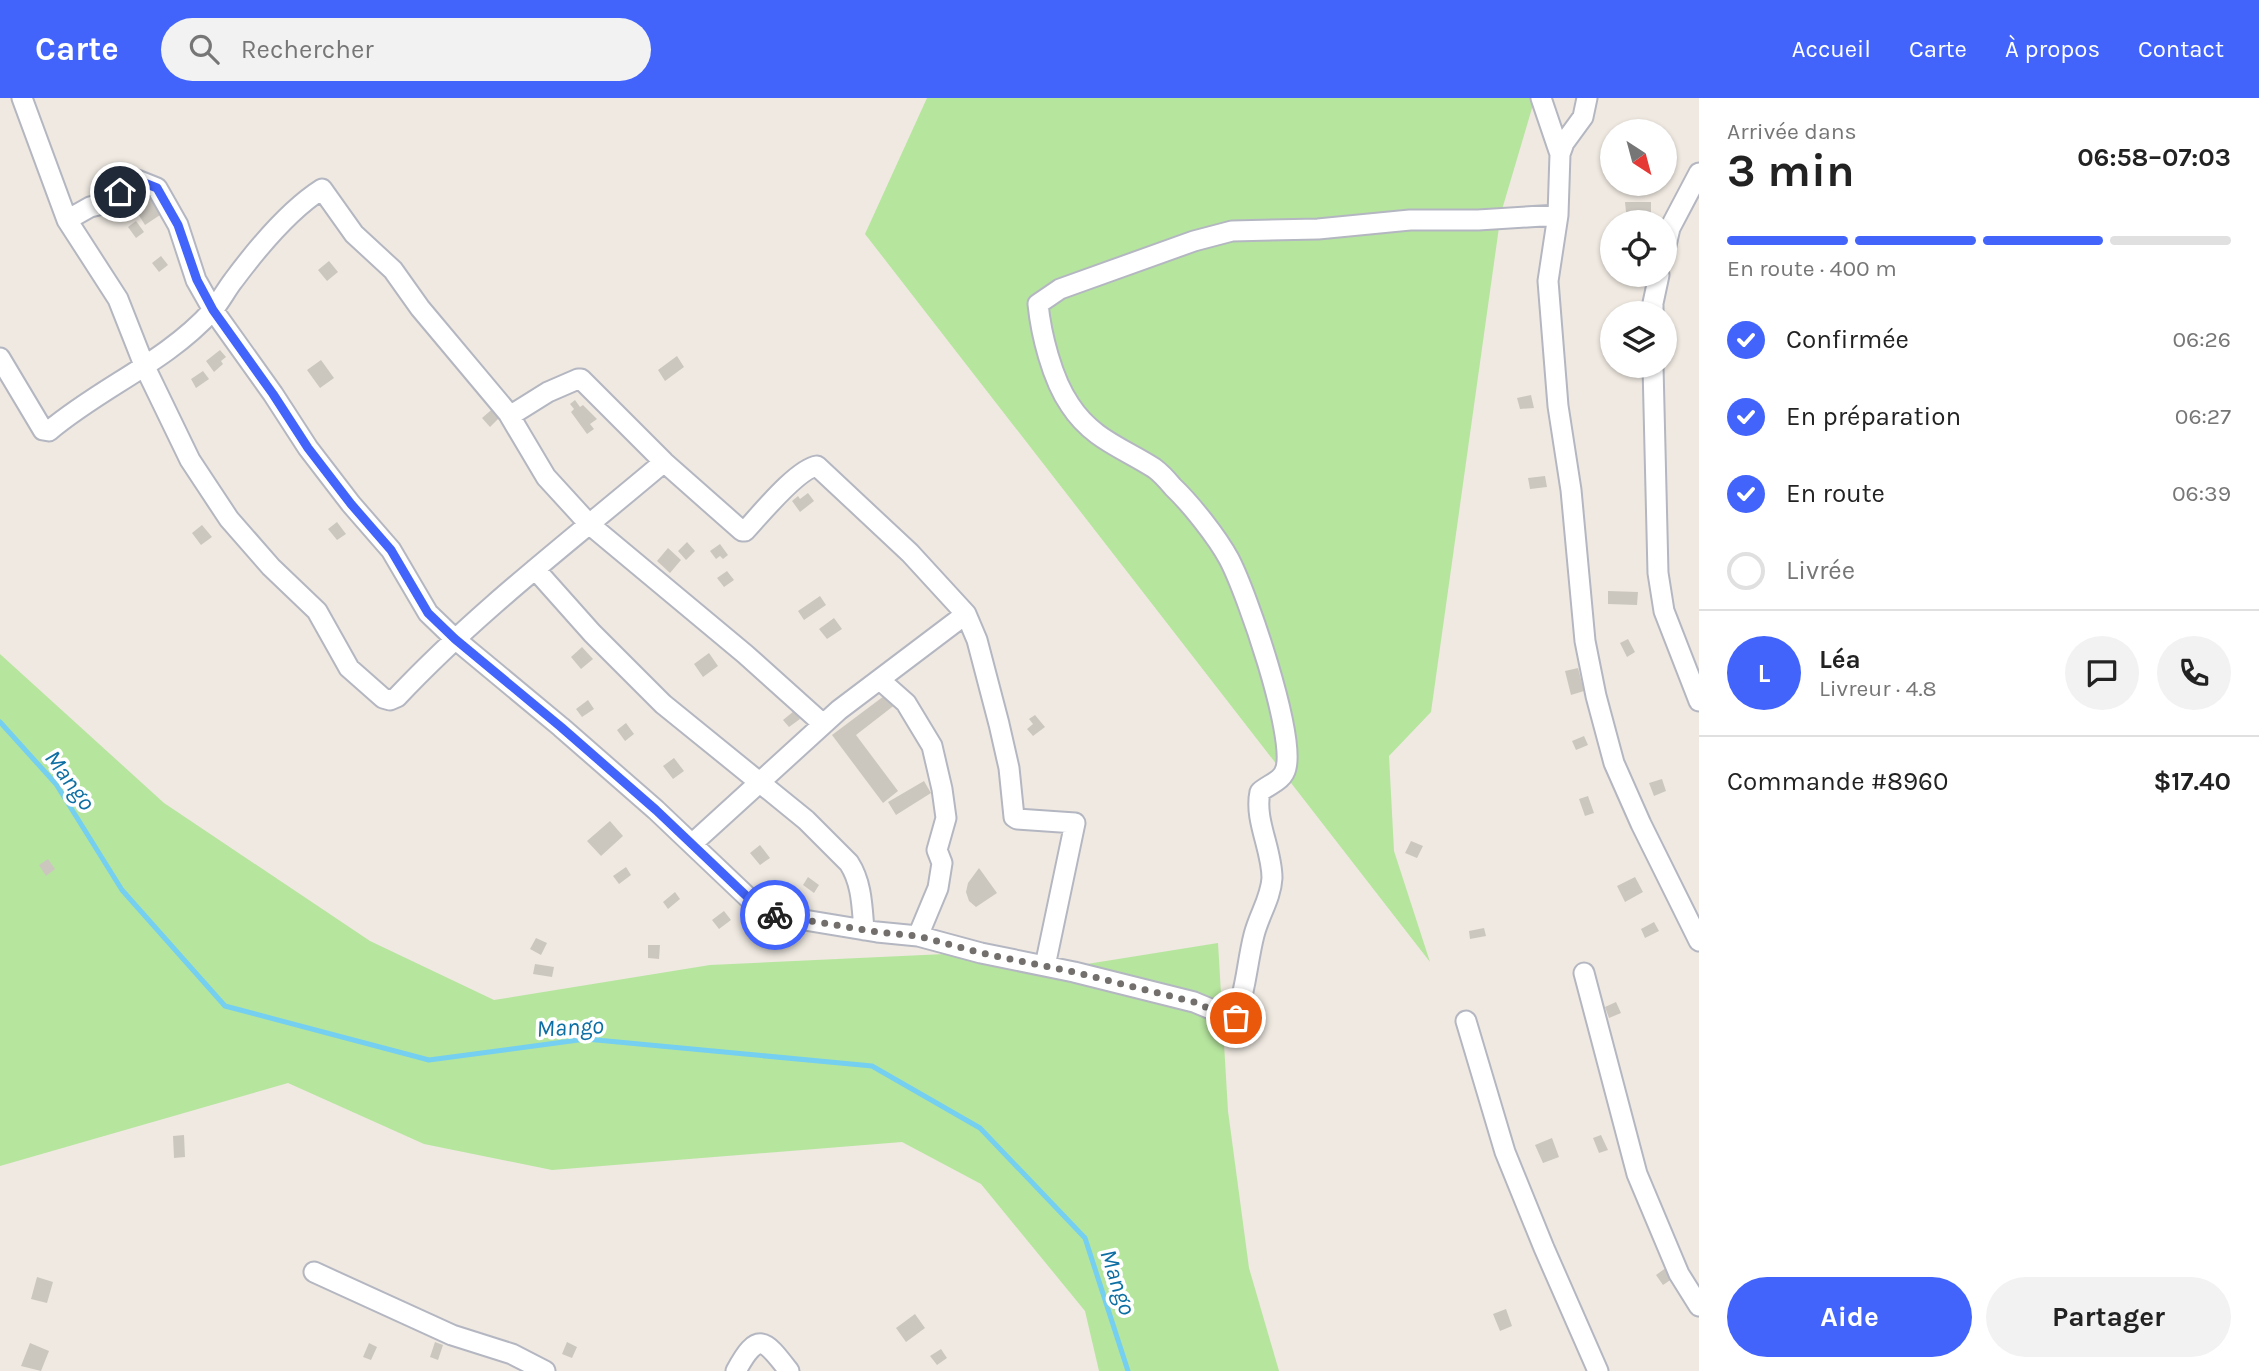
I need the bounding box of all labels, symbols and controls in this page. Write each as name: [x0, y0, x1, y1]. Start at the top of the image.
search box: [161, 18, 651, 81]
text: Carte: [35, 30, 119, 68]
icon: search: [185, 30, 223, 68]
text: Rechercher: [241, 34, 374, 65]
text: Accueil: [1792, 35, 1871, 63]
text: Carte: [1909, 35, 1967, 63]
text: À propos: [2005, 35, 2100, 63]
text: Contact: [2138, 35, 2224, 63]
text: Arrivée dans: [1727, 118, 1857, 145]
north arrow: [1600, 119, 1676, 196]
map controls: [1600, 119, 1677, 378]
text: 06:58–07:03: [2077, 142, 2231, 173]
text: 3 min: [1727, 144, 1855, 198]
pin: [90, 162, 150, 222]
icon: home: [101, 173, 139, 211]
button: locate: [1600, 210, 1677, 287]
text: En route · 400 m: [1727, 255, 1897, 282]
button: layers: [1600, 301, 1677, 378]
icon: check: [1727, 321, 1765, 359]
text: Confirmée: [1786, 324, 1909, 355]
text: 06:26: [2172, 326, 2231, 353]
icon: check: [1727, 398, 1765, 436]
text: En préparation: [1786, 401, 1961, 432]
text: 06:27: [2175, 403, 2231, 430]
icon: check: [1727, 475, 1765, 513]
text: En route: [1786, 478, 1885, 509]
text: 06:39: [2172, 480, 2231, 507]
text: Livrée: [1786, 555, 1855, 586]
button: chat: [2065, 636, 2139, 710]
button: phone: [2157, 636, 2231, 710]
text: Léa: [1819, 644, 1861, 675]
text: L: [1758, 658, 1770, 689]
text: Livreur · 4.8: [1819, 675, 1937, 702]
water label: Mango: [39, 744, 101, 816]
text: Commande #8960: [1727, 766, 1948, 797]
text: $17.40: [2153, 766, 2231, 797]
courier: [740, 880, 810, 950]
icon: bike: [756, 896, 794, 934]
pin: [1206, 988, 1266, 1048]
icon: bag: [1217, 999, 1255, 1037]
water label: Mango: [536, 1011, 605, 1043]
water label: Mango: [1094, 1246, 1142, 1319]
button: Aide: [1727, 1277, 1972, 1357]
button: Partager: [1986, 1277, 2231, 1357]

